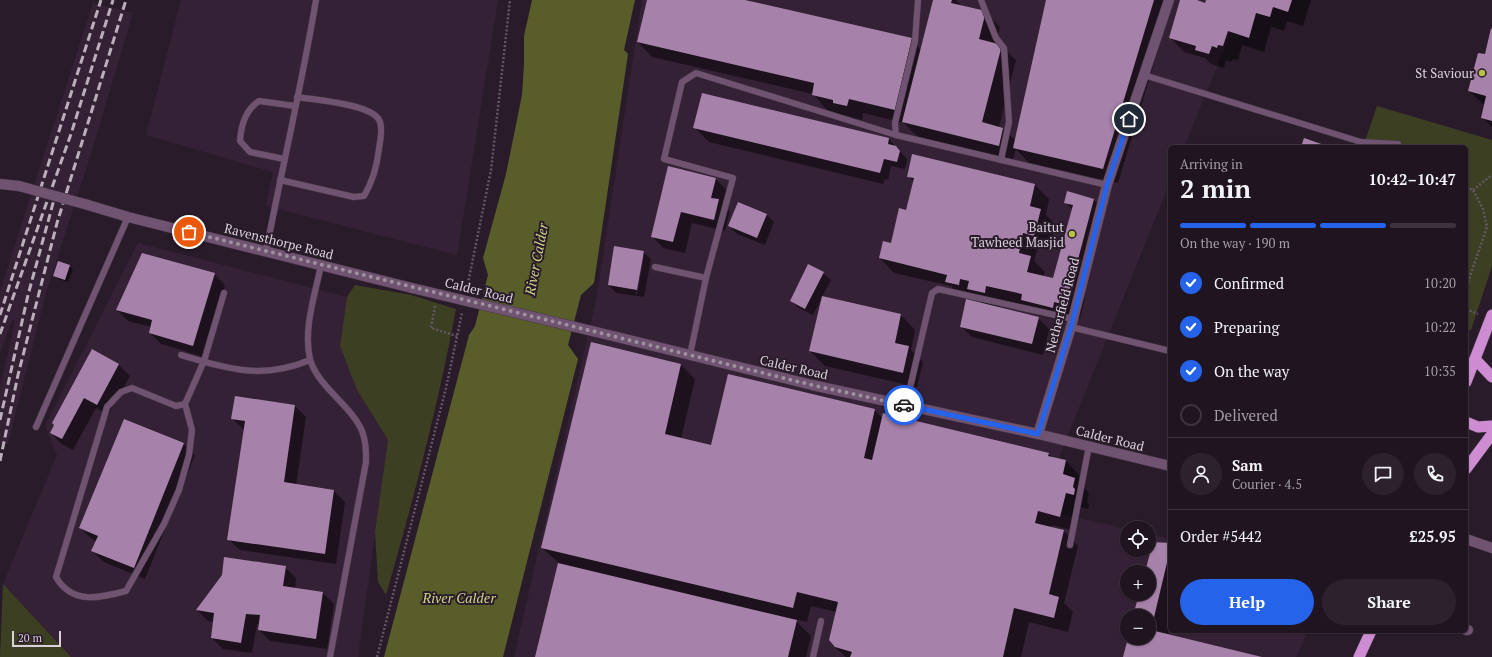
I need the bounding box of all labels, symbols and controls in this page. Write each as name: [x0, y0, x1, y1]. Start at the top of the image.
place label: St Saviour: [1415, 64, 1474, 82]
marker: St Saviour: [1477, 68, 1487, 78]
pin: [1112, 102, 1146, 136]
icon: home: [1118, 108, 1140, 130]
text: Arriving in: [1180, 155, 1243, 173]
text: 10:42–10:47: [1369, 169, 1456, 189]
text: 2 min: [1180, 171, 1251, 205]
pin: [172, 215, 206, 249]
place label: Baitut Tawheed Masjid: [971, 218, 1064, 251]
street label: Ravensthorpe Road: [223, 219, 335, 263]
icon: bag: [178, 221, 200, 243]
water label: River Calder: [520, 221, 552, 298]
marker: Baitut Tawheed Masjid: [1067, 229, 1077, 239]
text: On the way · 190 m: [1180, 234, 1290, 252]
street label: Netherfield Road: [1041, 255, 1083, 355]
icon: check: [1180, 272, 1202, 294]
street label: Calder Road: [443, 273, 515, 307]
text: Confirmed: [1214, 273, 1284, 293]
text: 10:20: [1424, 274, 1456, 292]
icon: check: [1180, 316, 1202, 338]
text: Preparing: [1214, 317, 1279, 337]
text: 10:22: [1424, 318, 1456, 336]
street label: Calder Road: [758, 350, 830, 384]
icon: check: [1180, 360, 1202, 382]
text: On the way: [1214, 361, 1289, 381]
text: 10:35: [1424, 362, 1456, 380]
courier: [884, 385, 924, 425]
icon: car: [893, 394, 915, 416]
text: Delivered: [1214, 405, 1278, 425]
street label: Calder Road: [1074, 421, 1146, 455]
button: person: [1180, 453, 1222, 495]
button: chat: [1362, 453, 1404, 495]
button: phone: [1414, 453, 1456, 495]
text: Sam: [1232, 455, 1263, 475]
text: Courier · 4.5: [1232, 475, 1302, 493]
map controls: [1120, 521, 1156, 645]
button: locate: [1120, 521, 1156, 557]
text: Order #5442: [1180, 526, 1262, 546]
text: £25.95: [1409, 526, 1456, 546]
button: +: [1120, 565, 1156, 601]
button: Help: [1180, 579, 1314, 625]
button: Share: [1322, 579, 1456, 625]
water label: River Calder: [421, 588, 496, 607]
button: −: [1120, 609, 1156, 645]
scale bar: [12, 629, 61, 648]
text: 20 m: [18, 631, 42, 645]

